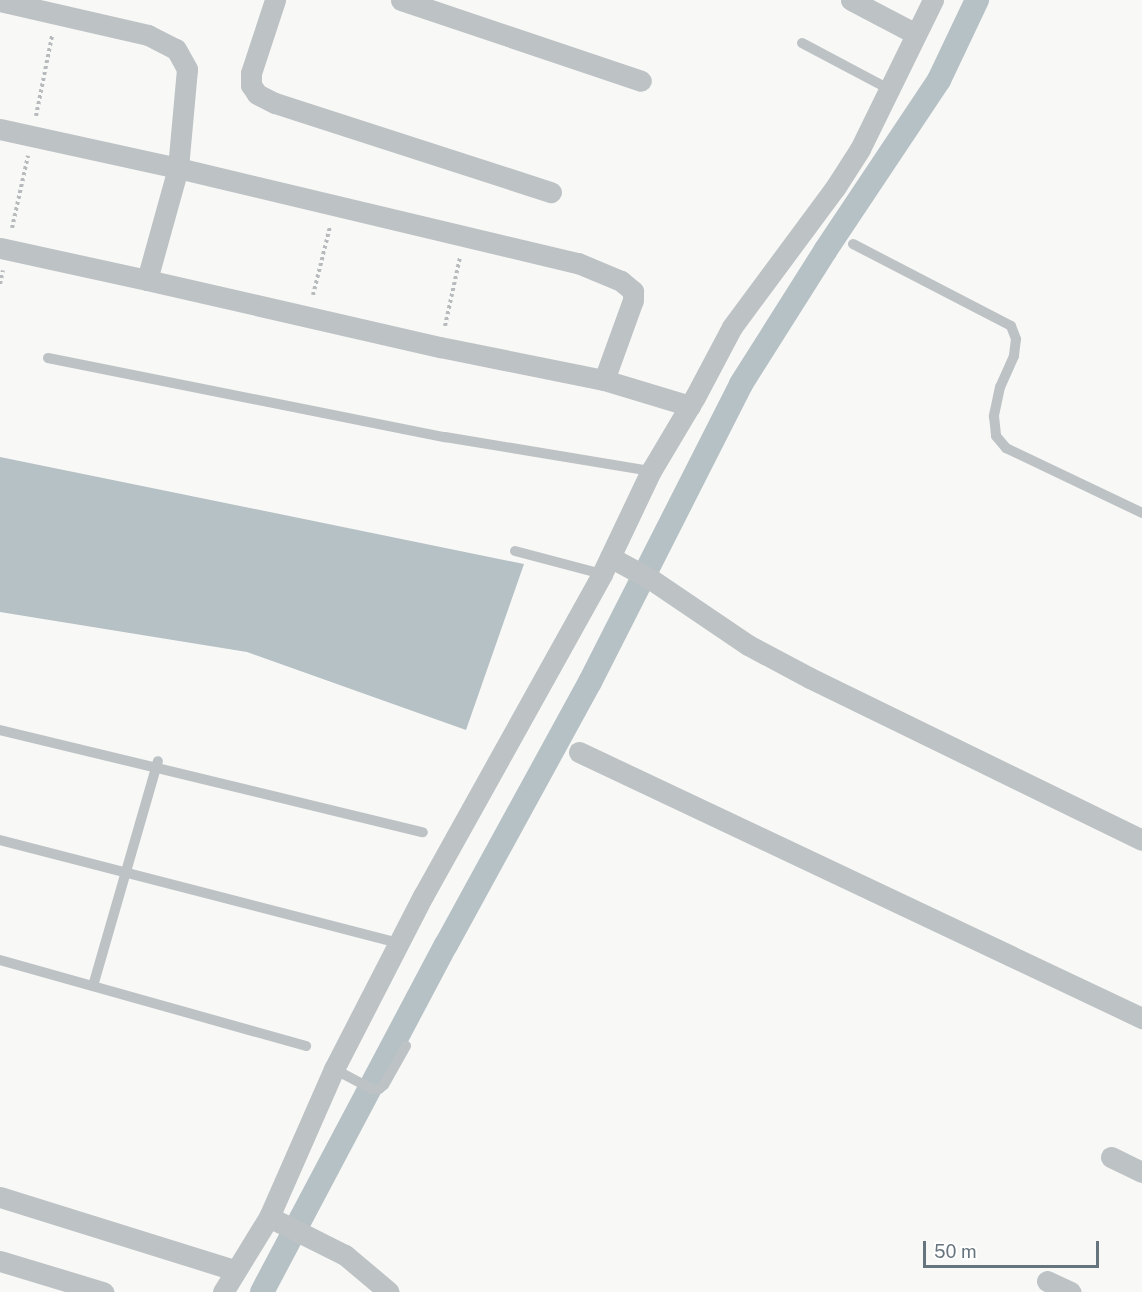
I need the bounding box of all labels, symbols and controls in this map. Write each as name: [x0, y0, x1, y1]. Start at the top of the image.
scale bar: [926, 1229, 1102, 1267]
text: 50 m: [934, 1241, 977, 1262]

